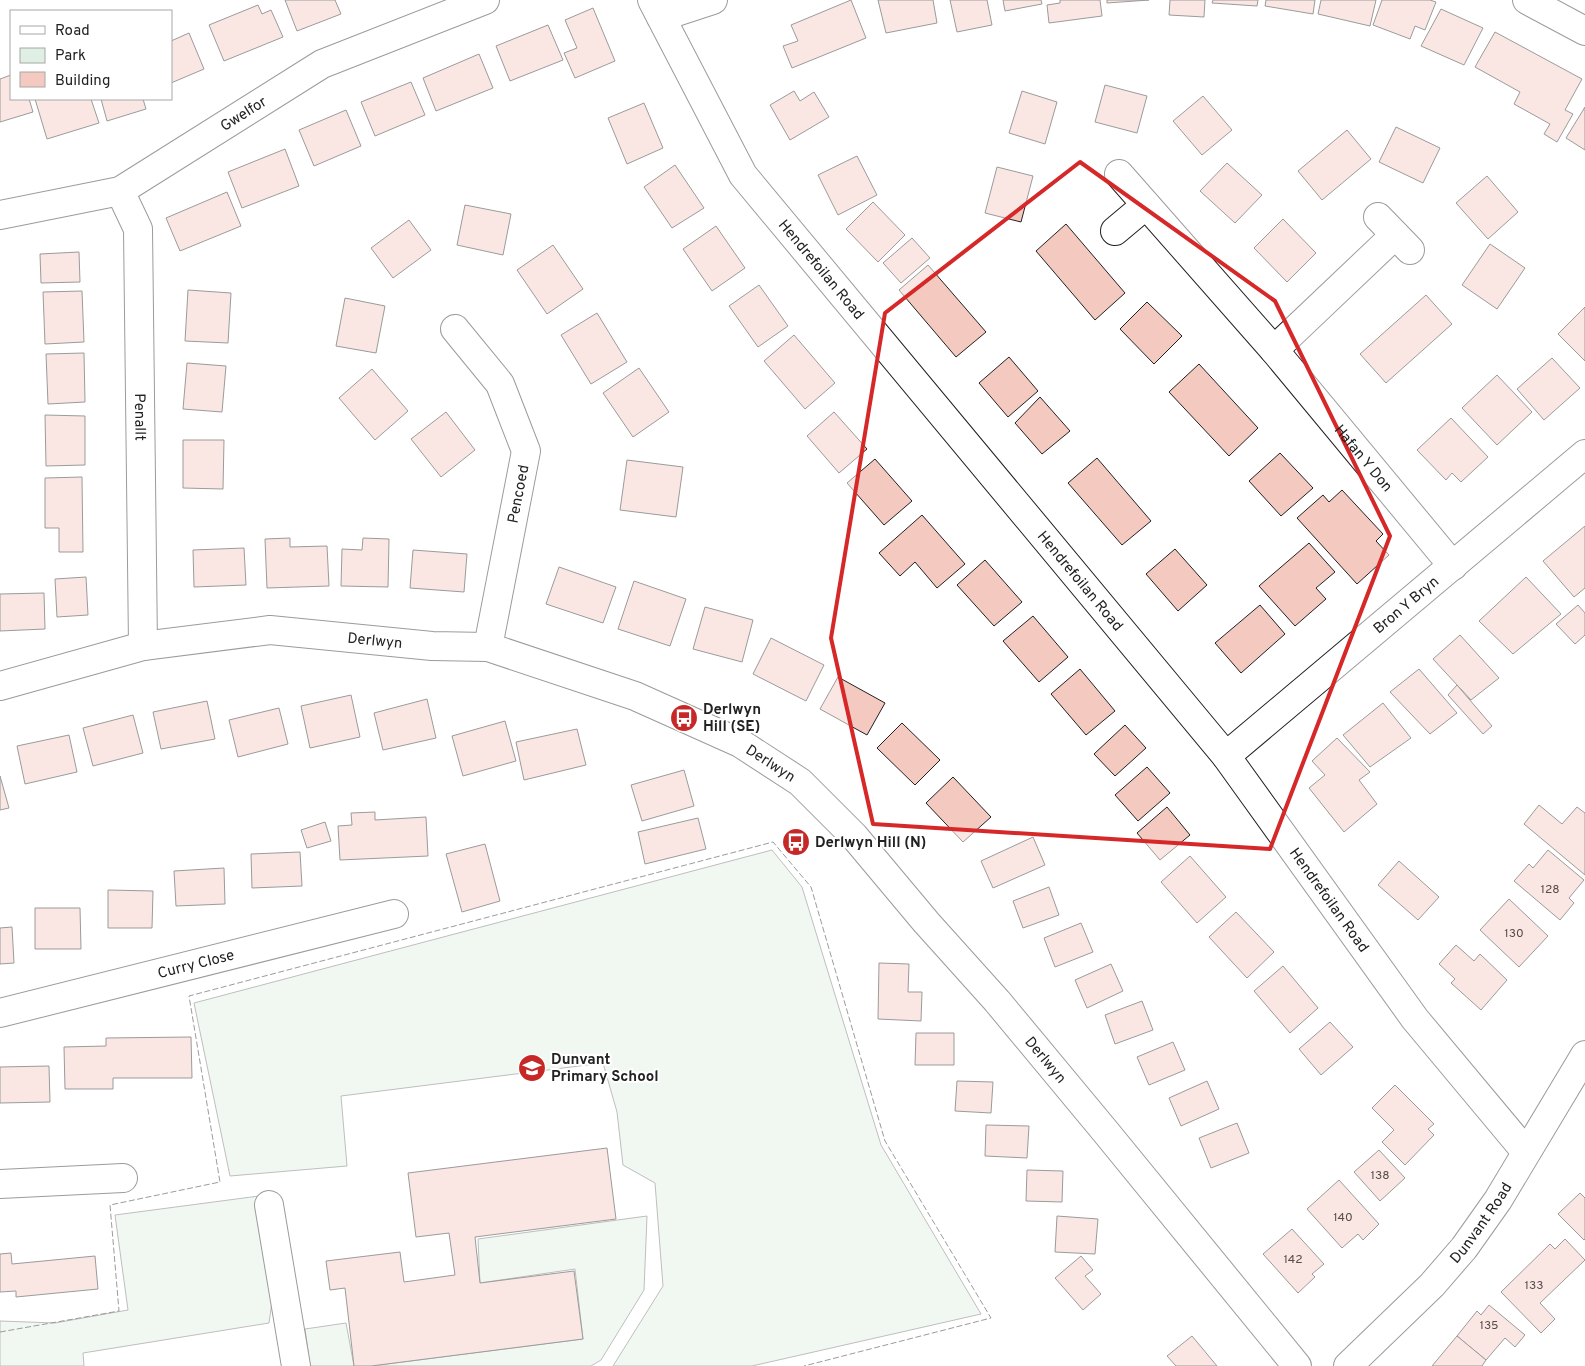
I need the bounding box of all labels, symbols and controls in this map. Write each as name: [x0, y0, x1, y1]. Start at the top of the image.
legend: [10, 10, 172, 100]
text: Road: [55, 22, 90, 41]
text: Park: [55, 47, 86, 66]
text: Building: [55, 72, 110, 91]
street label: Gwelfor: [217, 93, 271, 136]
street label: Hendrefoilan Road: [773, 216, 867, 324]
street label: Penallt: [129, 393, 149, 441]
street label: Hafan Y Don: [1329, 422, 1396, 497]
street label: Pencoed: [504, 463, 534, 525]
street label: Hendrefoilan Road: [1032, 528, 1126, 636]
street label: Bron Y Bryn: [1370, 573, 1444, 639]
street label: Derlwyn: [346, 630, 403, 654]
place label: Derlwyn Hill (SE): [703, 701, 761, 737]
bus stop icon: Derlwyn Hill (SE): [669, 703, 699, 733]
street label: Derlwyn: [742, 741, 798, 787]
bus stop icon: Derlwyn Hill (N): [781, 827, 811, 857]
place label: Derlwyn Hill (N): [815, 834, 926, 853]
street label: Hendrefoilan Road: [1284, 845, 1372, 957]
house number: 128: [1540, 882, 1560, 898]
house number: 130: [1504, 926, 1524, 942]
street label: Curry Close: [156, 946, 237, 984]
street label: Derlwyn: [1020, 1033, 1070, 1088]
place label: Dunvant Primary School: [551, 1051, 659, 1087]
school or university icon: Dunvant Primary School: [517, 1053, 547, 1083]
house number: 138: [1370, 1168, 1390, 1184]
street label: Dunvant Road: [1447, 1180, 1517, 1268]
house number: 140: [1333, 1210, 1353, 1226]
house number: 142: [1283, 1252, 1303, 1268]
house number: 133: [1525, 1278, 1543, 1294]
house number: 135: [1479, 1318, 1499, 1334]

